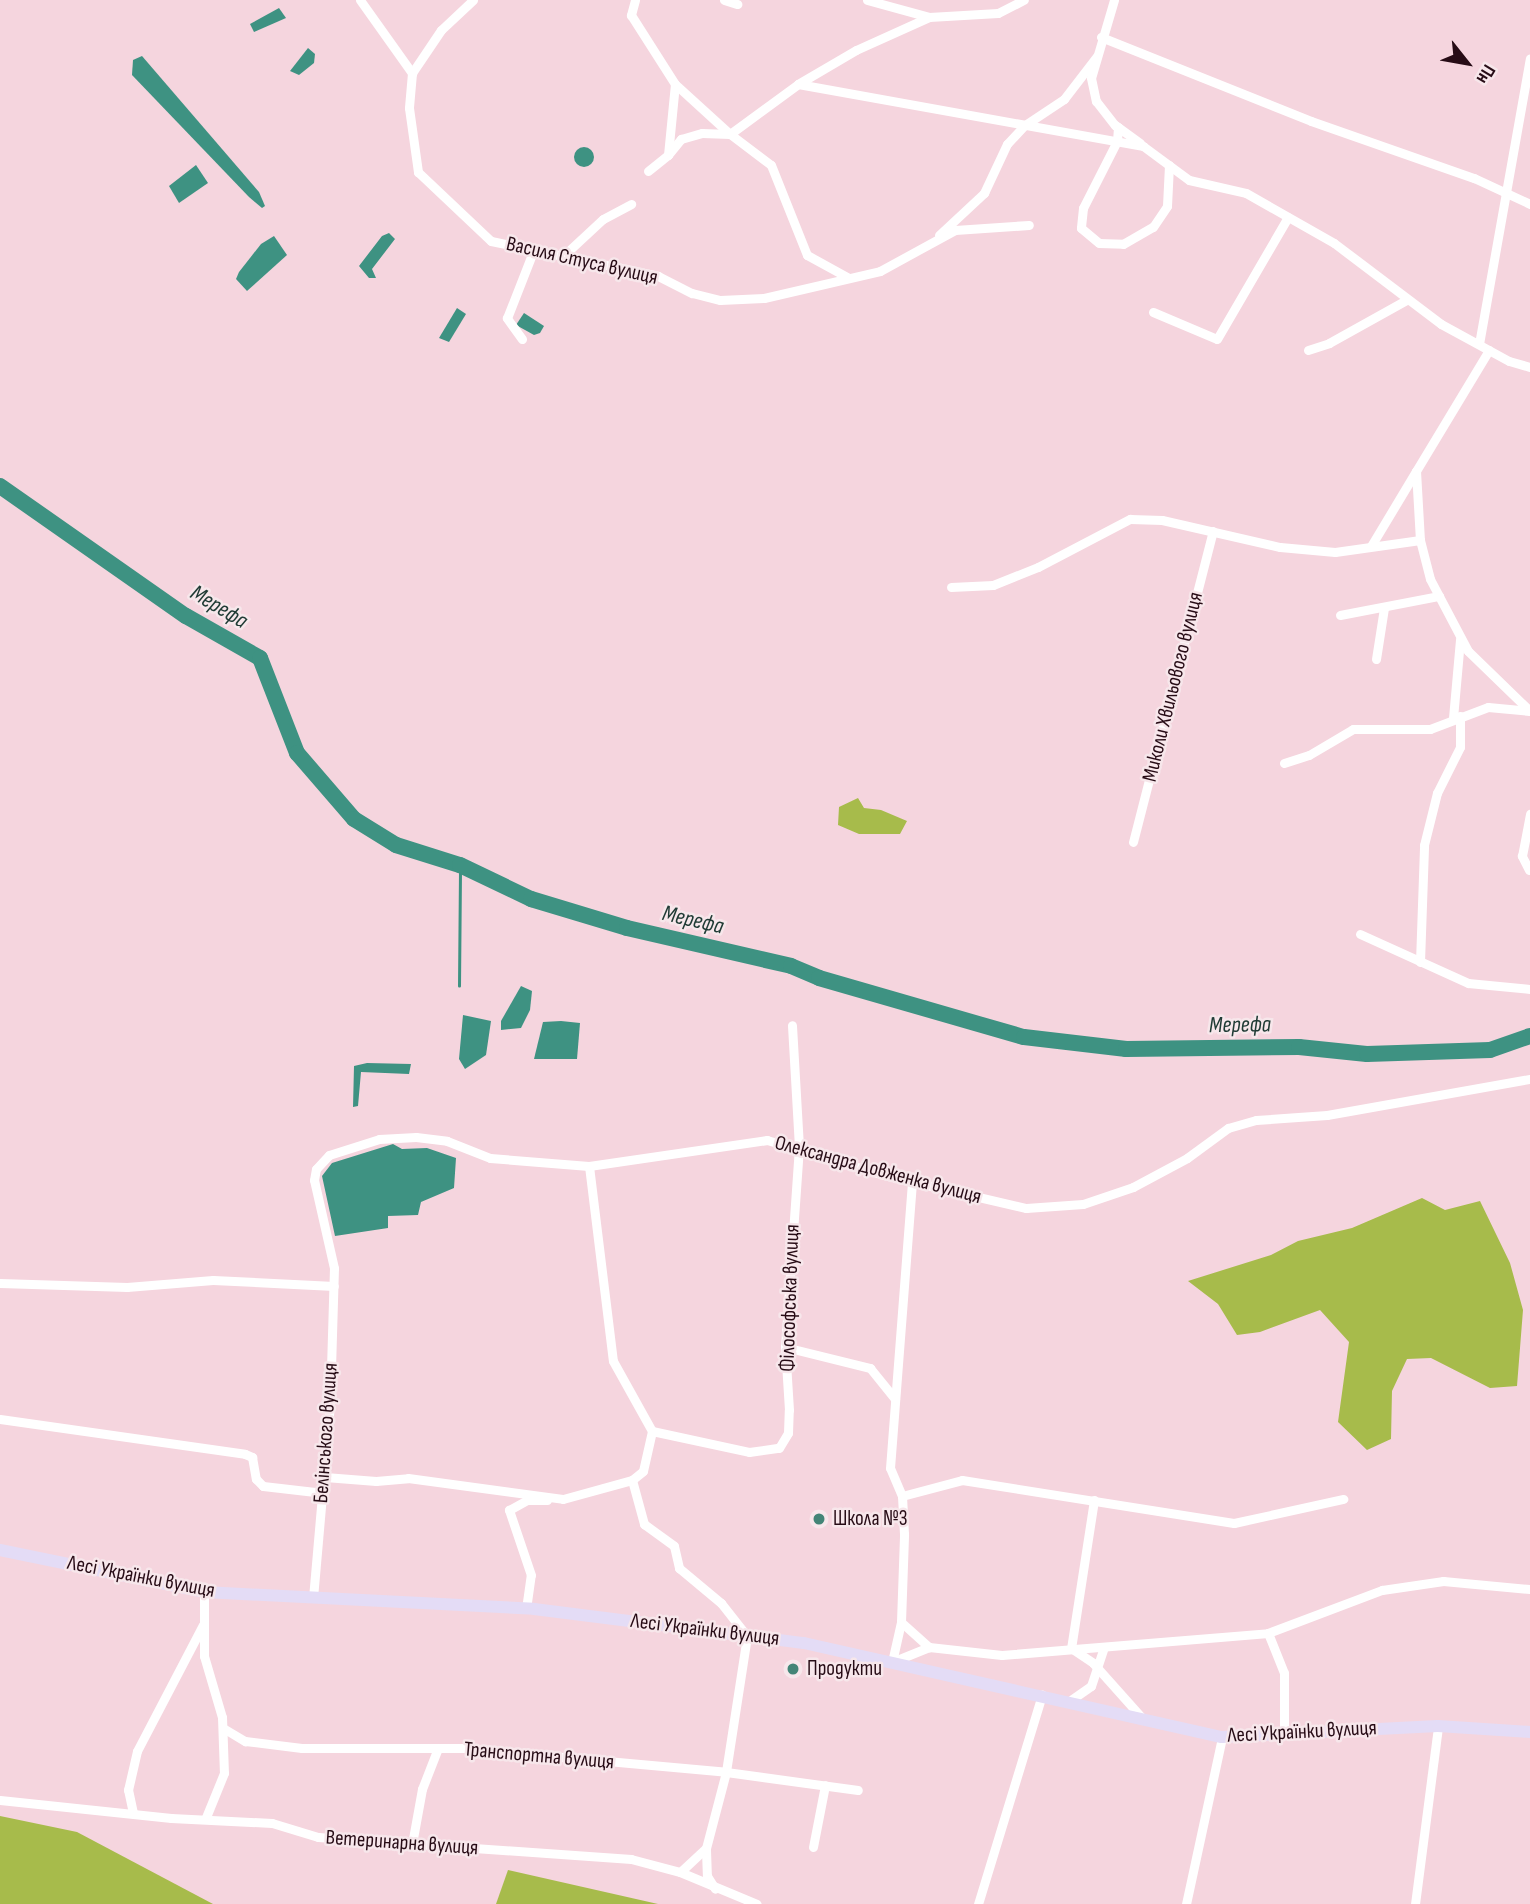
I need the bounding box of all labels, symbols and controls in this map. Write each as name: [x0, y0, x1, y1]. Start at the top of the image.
north arrow: [1432, 28, 1502, 98]
text: Пн: [1471, 60, 1500, 88]
street label: Василя Стуса вулиця: [504, 231, 660, 291]
water label: Мерефа: [185, 579, 253, 635]
street label: Миколи Хвильового вулиця: [1137, 590, 1209, 784]
water label: Мерефа: [660, 900, 726, 940]
water label: Мерефа: [1209, 1011, 1271, 1039]
street label: Олександра Довженка вулиця: [772, 1130, 984, 1210]
street label: Філософська вулиця: [775, 1224, 805, 1372]
street label: Белінського вулиця: [309, 1362, 343, 1504]
place label: Школа №3: [833, 1506, 907, 1532]
marker: Школа №3: [811, 1511, 827, 1527]
street label: Лесі Українки вулиця: [65, 1550, 217, 1604]
street label: Лесі Українки вулиця: [629, 1608, 781, 1652]
place label: Продукти: [807, 1656, 882, 1682]
marker: Продукти: [785, 1661, 801, 1677]
street label: Лесі Українки вулиця: [1227, 1716, 1377, 1748]
street label: Транспортна вулиця: [463, 1737, 615, 1775]
street label: Ветеринарна вулиця: [325, 1825, 479, 1861]

